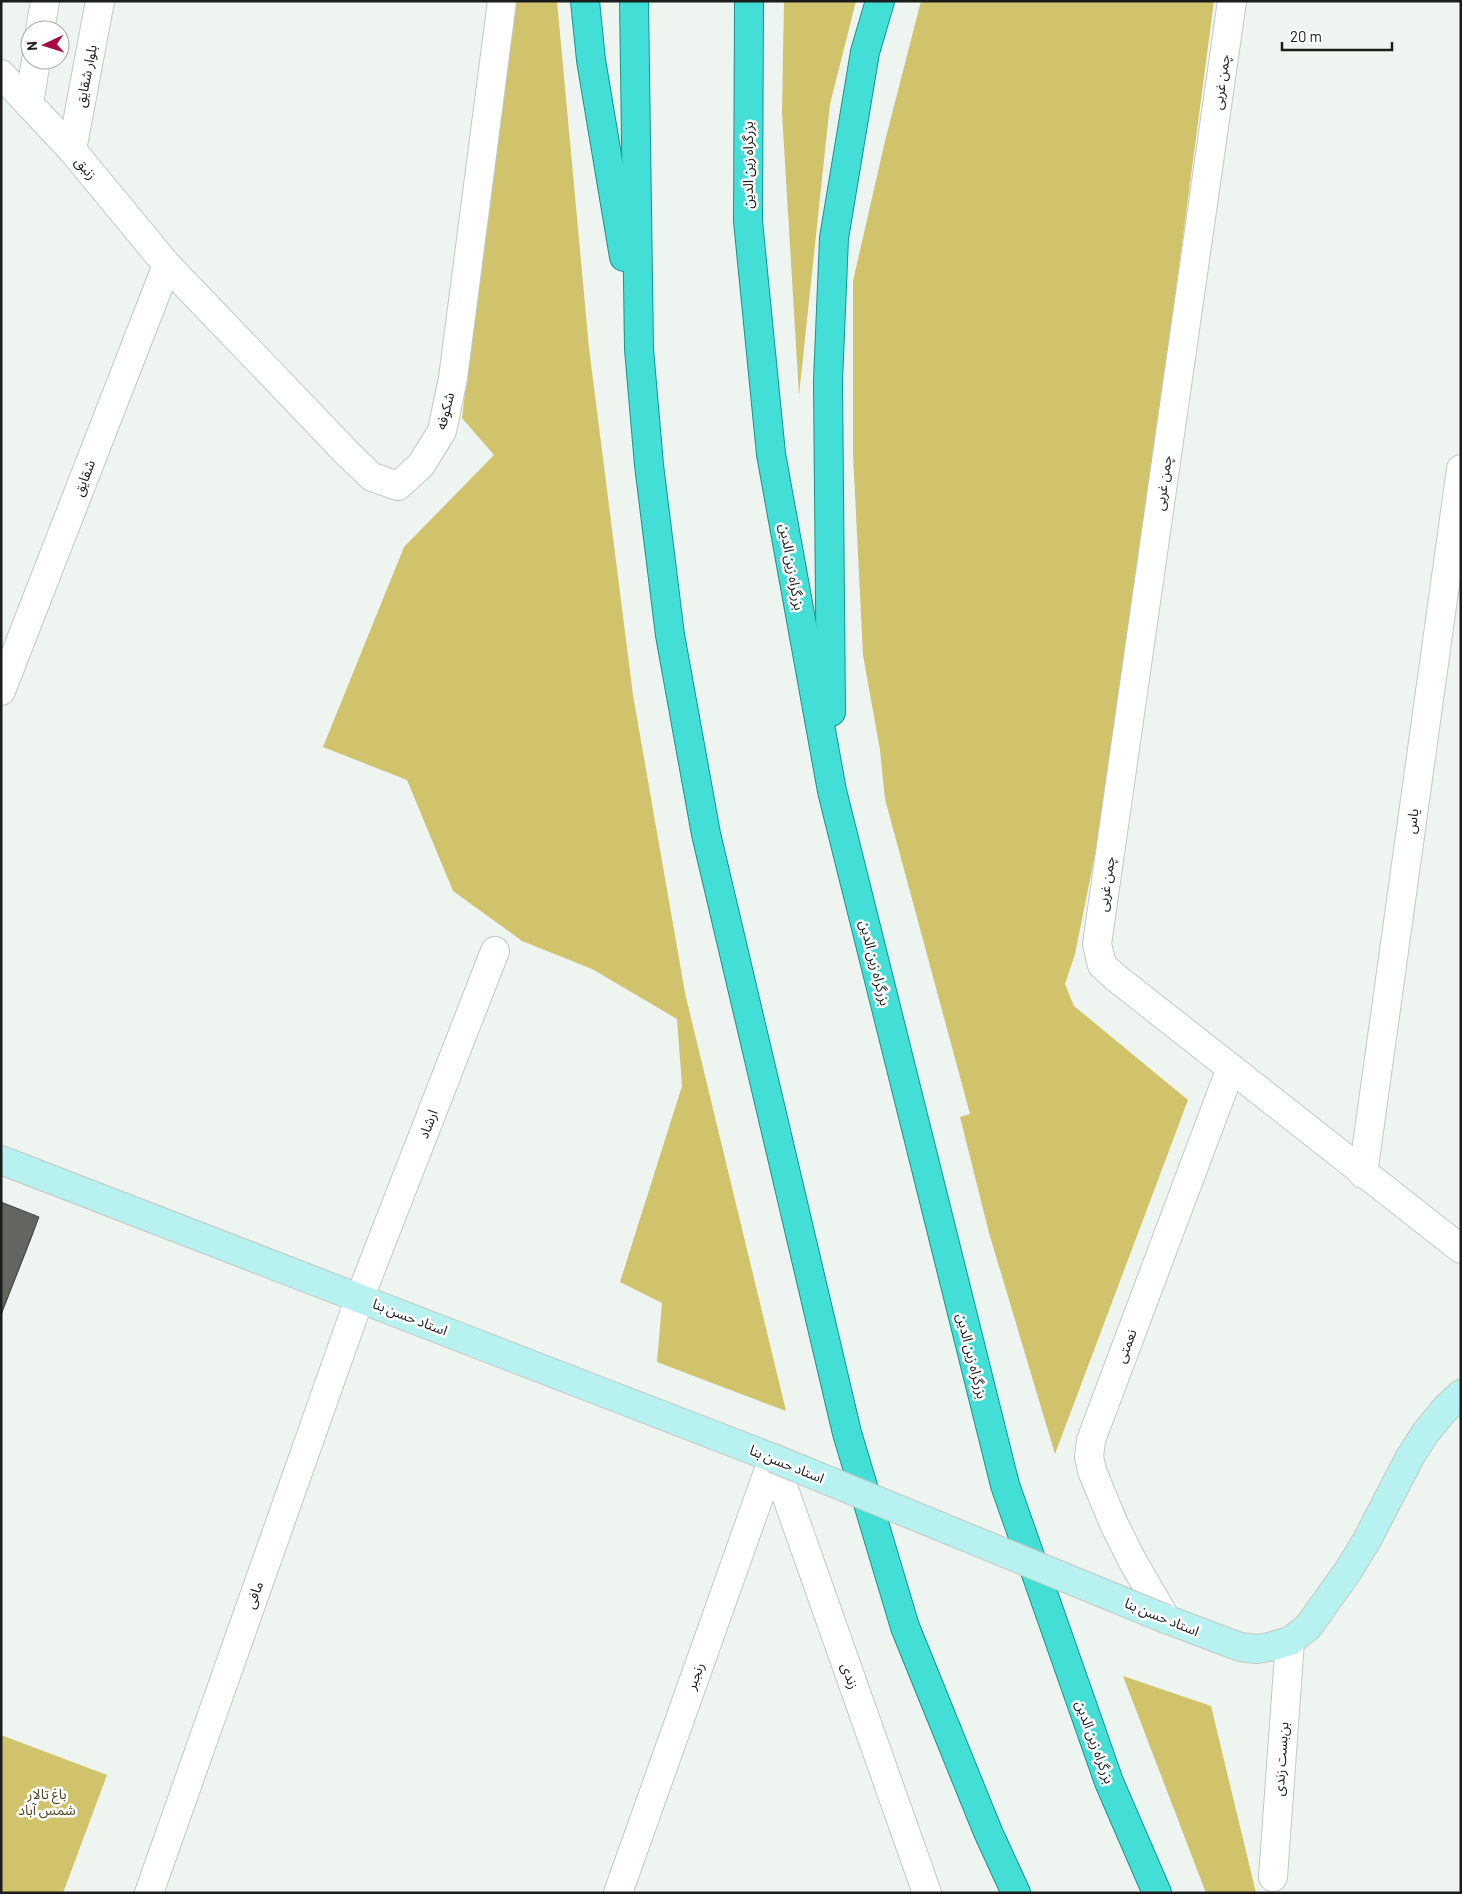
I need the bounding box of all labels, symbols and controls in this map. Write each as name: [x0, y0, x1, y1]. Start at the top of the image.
north arrow: [20, 20, 70, 70]
scale bar: [1282, 20, 1392, 52]
text: 20 m: [1290, 27, 1322, 45]
text: N: [23, 41, 40, 51]
street label: بلوار شقایق: [71, 43, 102, 109]
street label: چمن غربی: [1208, 53, 1235, 111]
street label: بزرگراه زین الدین: [739, 121, 757, 209]
street label: زنبق: [70, 153, 101, 184]
street label: شکوفه: [432, 390, 458, 431]
street label: چمن غربی: [1150, 454, 1177, 512]
street label: شقایق: [69, 457, 100, 499]
street label: بزرگراه زین الدین: [776, 522, 808, 612]
street label: یاس: [1401, 807, 1423, 835]
street label: چمن غربی: [1093, 855, 1120, 913]
street label: بزرگراه زین الدین: [856, 918, 894, 1008]
street label: ارشاد: [414, 1107, 442, 1141]
street label: استاد حسن بنا: [370, 1294, 450, 1340]
street label: بزرگراه زین الدین: [953, 1311, 991, 1401]
street label: نعمتی: [1111, 1326, 1141, 1365]
street label: استاد حسن بنا: [747, 1441, 827, 1487]
street label: مافی: [241, 1579, 267, 1611]
street label: استاد حسن بنا: [1122, 1594, 1202, 1640]
street label: رنجبر: [681, 1660, 708, 1693]
street label: زندی: [837, 1661, 863, 1691]
street label: بزرگراه زین الدین: [1072, 1698, 1118, 1786]
street label: بن‌بست زندی: [1269, 1721, 1293, 1797]
park label: باغ تالار شمس آباد: [18, 1785, 76, 1819]

